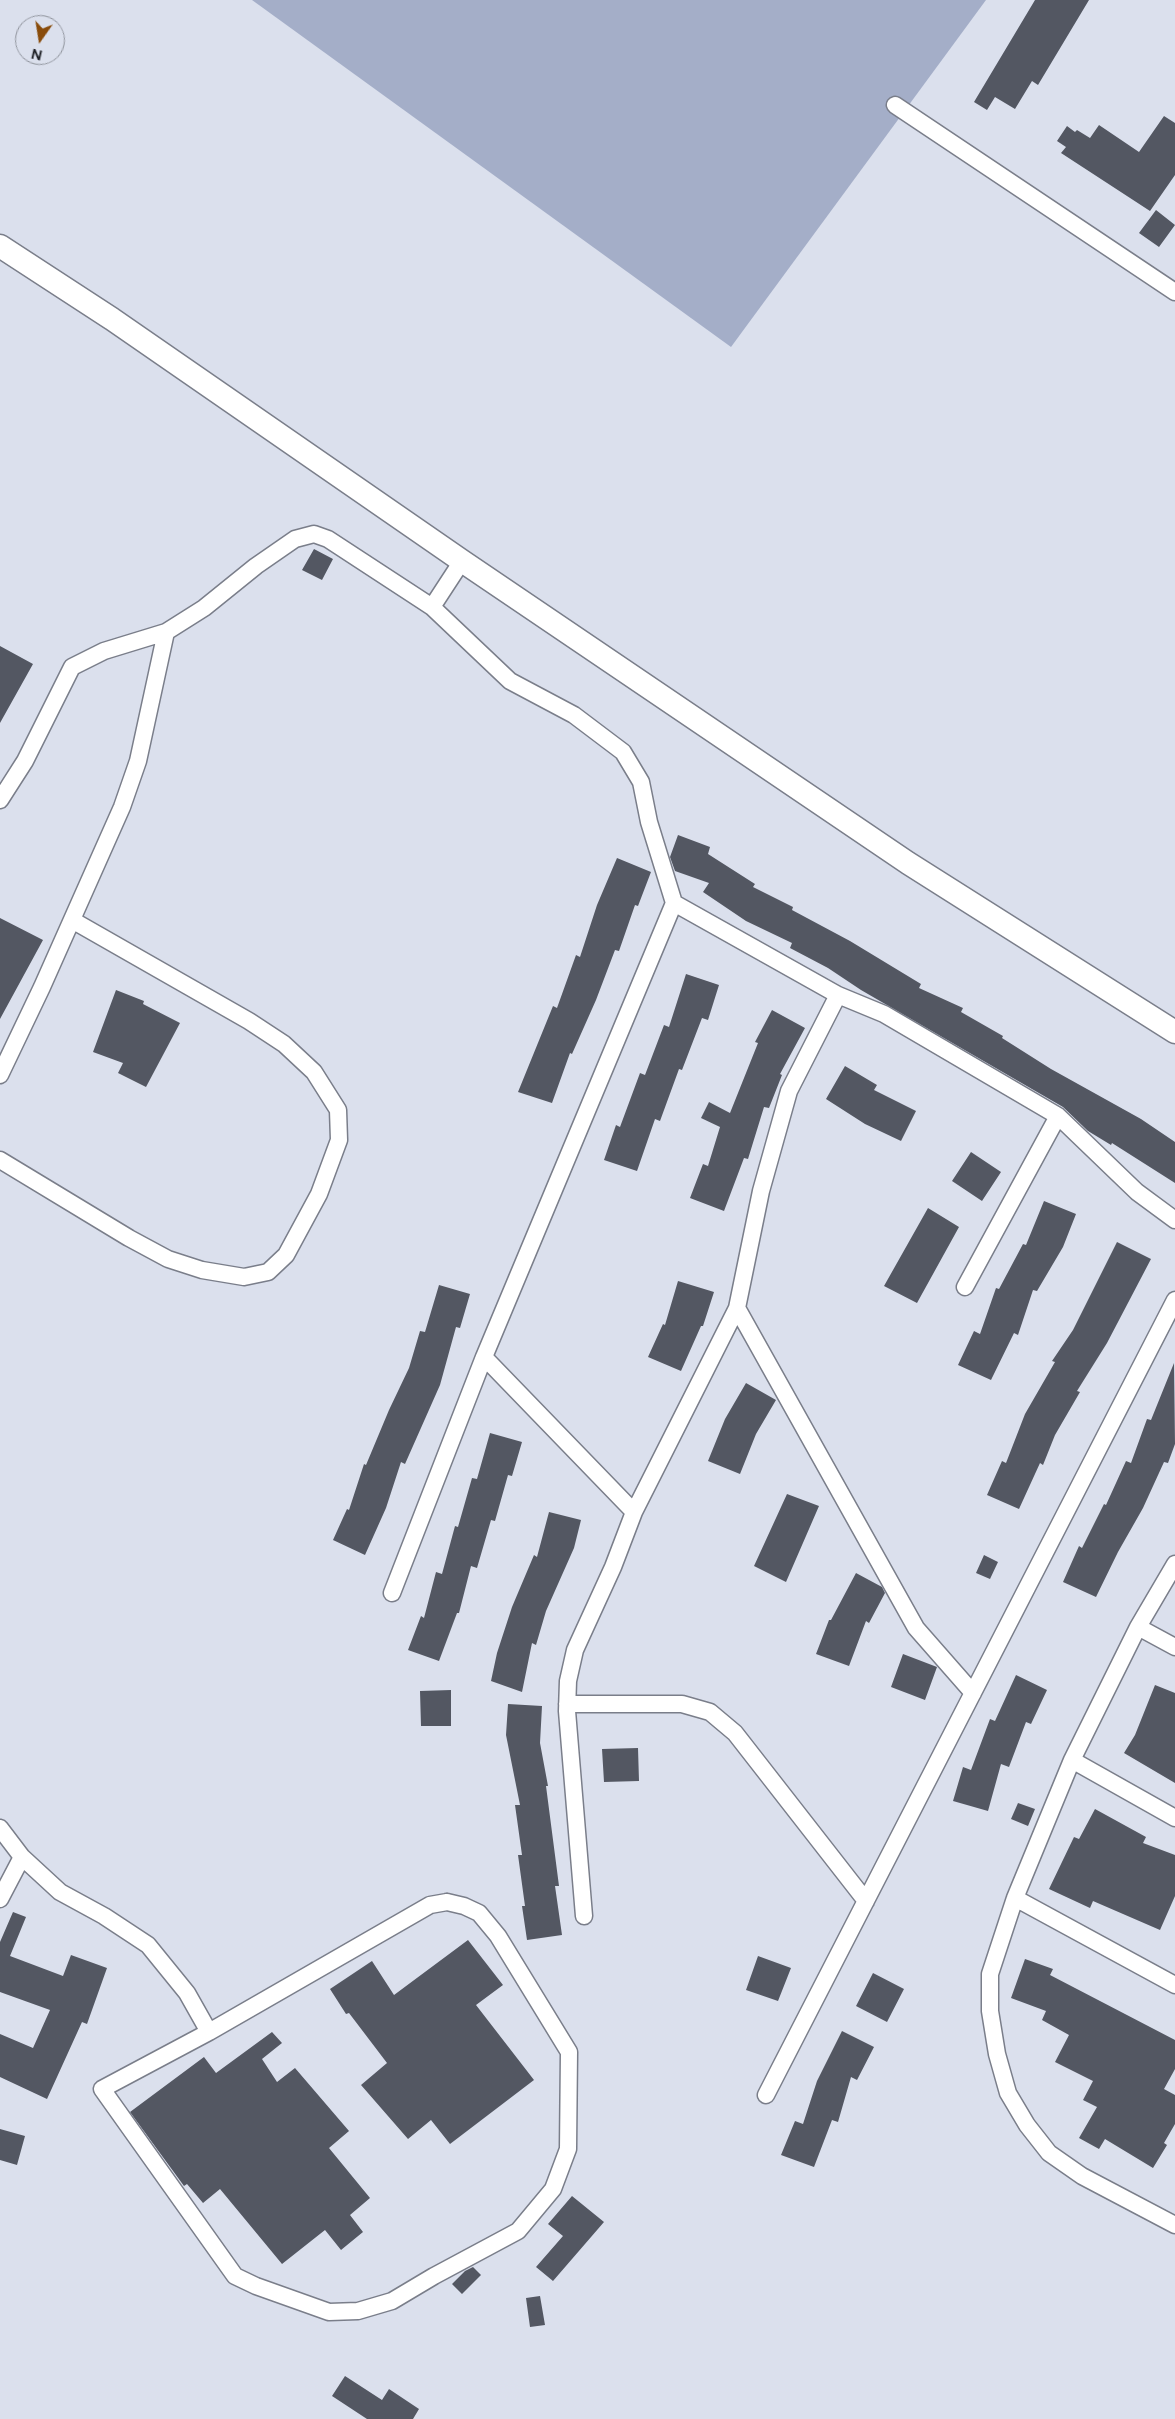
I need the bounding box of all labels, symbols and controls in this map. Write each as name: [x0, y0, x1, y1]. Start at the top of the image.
north arrow: [15, 15, 65, 65]
text: N: [30, 45, 44, 64]

